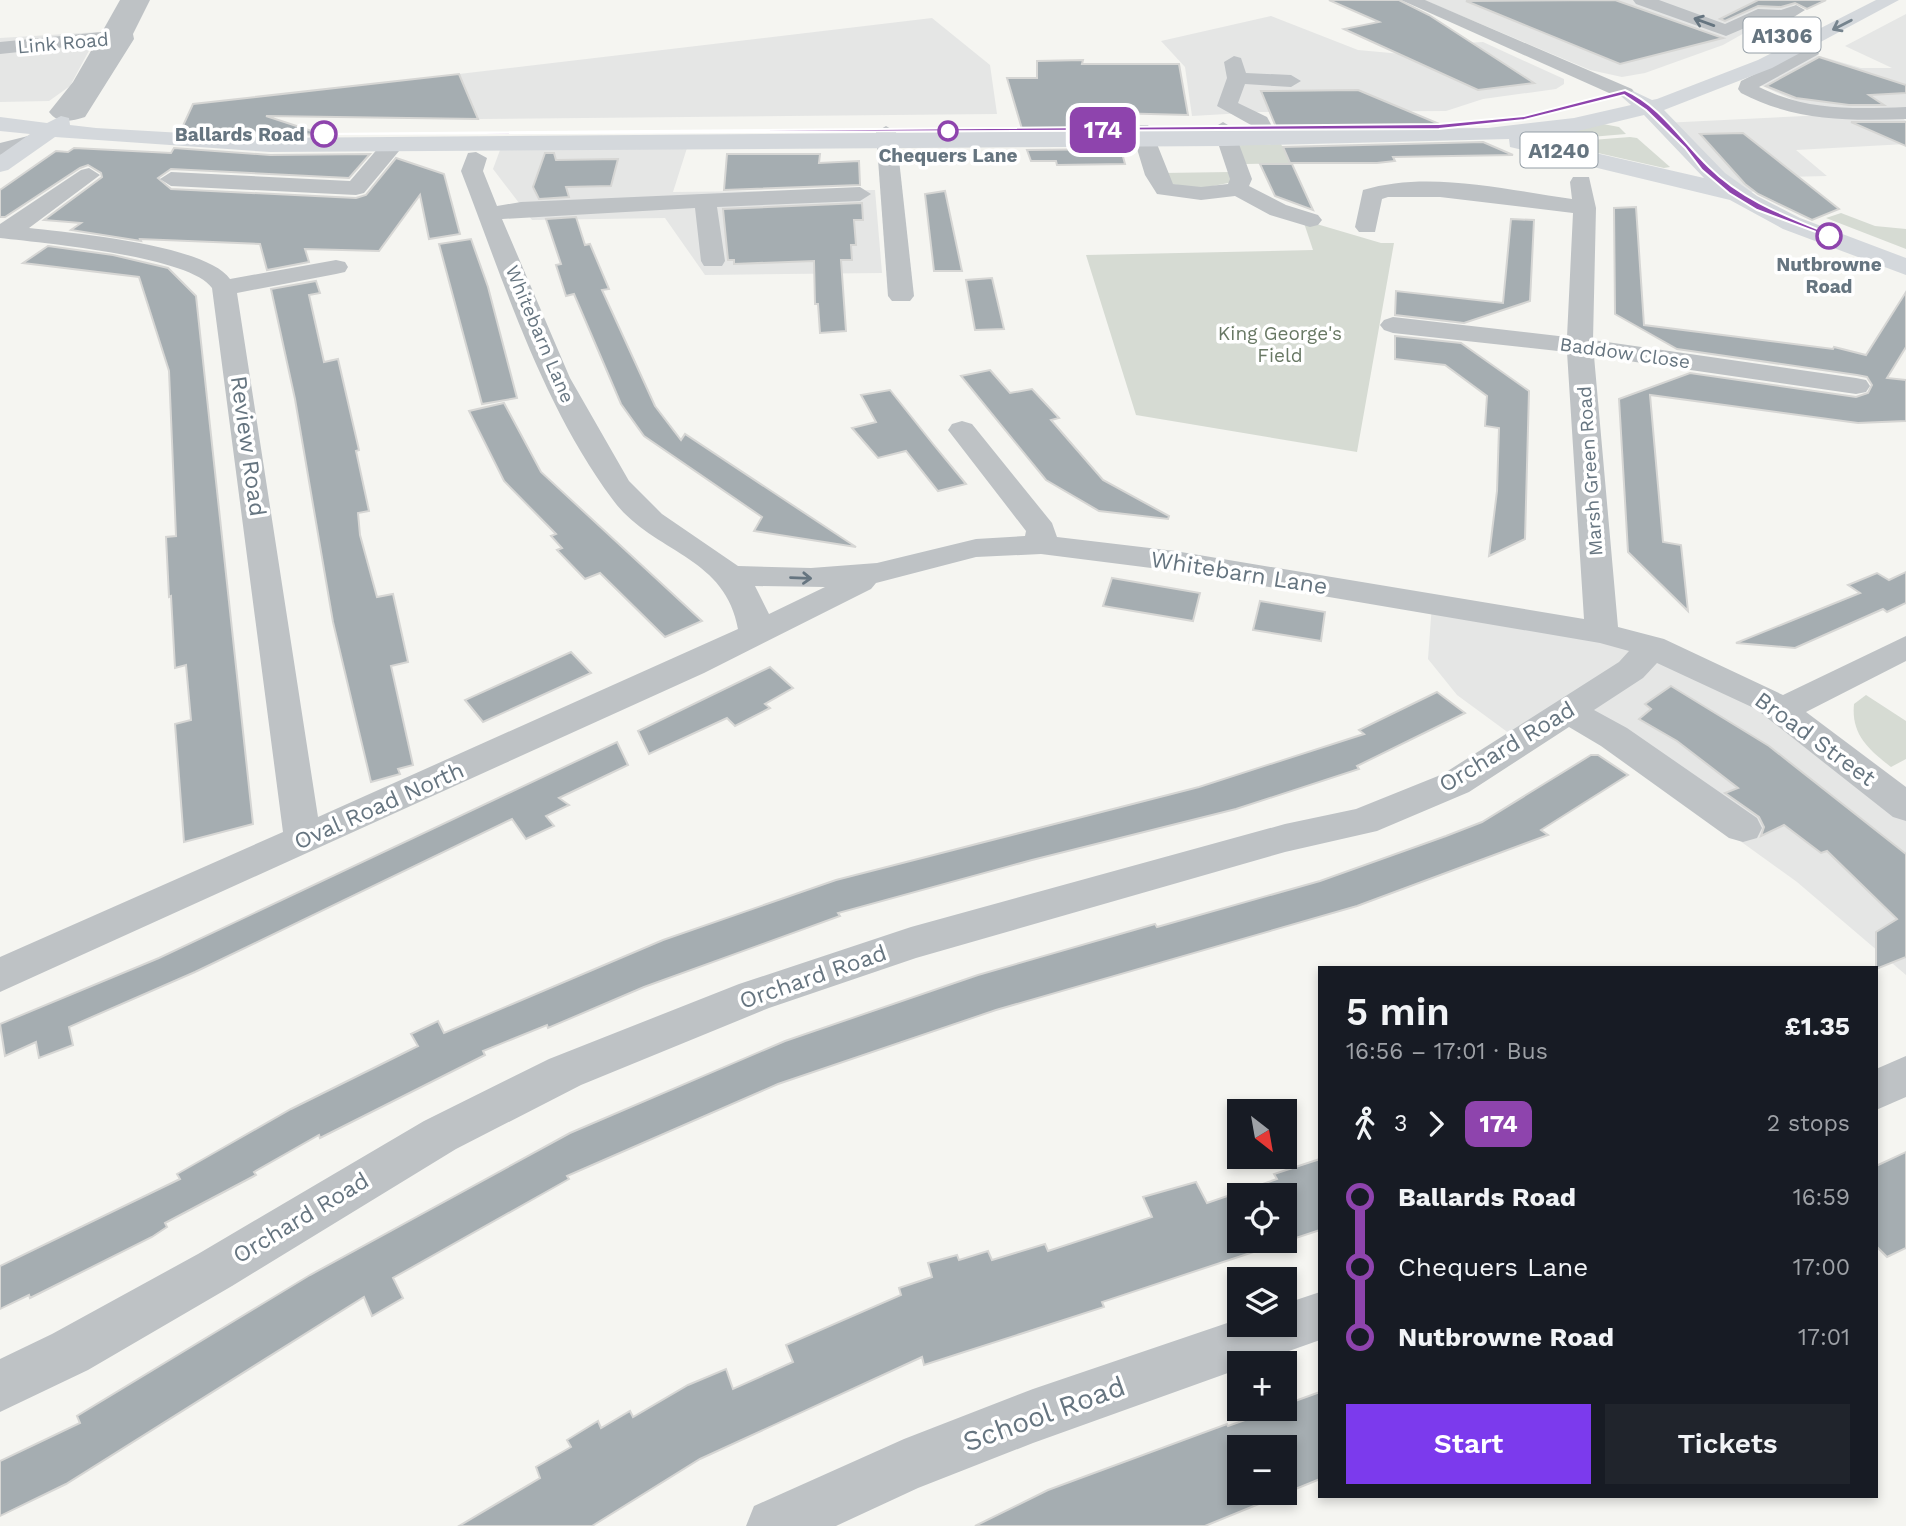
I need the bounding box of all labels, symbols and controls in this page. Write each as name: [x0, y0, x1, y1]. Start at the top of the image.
one-way arrow: [1693, 15, 1715, 28]
road number: A1306: [1744, 18, 1820, 52]
one-way arrow: [1832, 19, 1853, 32]
street label: Link Road: [16, 28, 110, 58]
line badge: 174: [1063, 107, 1143, 153]
text: 174: [1084, 116, 1122, 144]
marker: Ballards Road: [311, 121, 337, 147]
marker: Chequers Lane: [938, 121, 958, 141]
place label: Ballards Road: [175, 123, 305, 146]
road number: A1240: [1520, 132, 1598, 168]
place label: Chequers Lane: [878, 144, 1018, 167]
marker: Nutbrowne Road: [1816, 223, 1842, 249]
place label: Nutbrowne Road: [1776, 253, 1882, 298]
street label: Whitebarn Lane: [501, 262, 579, 406]
park label: King George's Field: [1218, 322, 1342, 367]
street label: Baddow Close: [1558, 332, 1692, 374]
street label: Review Road: [225, 374, 271, 518]
street label: Marsh Green Road: [1573, 385, 1607, 557]
street label: Whitebarn Lane: [1149, 546, 1329, 600]
one-way arrow: [789, 571, 812, 584]
street label: Broad Street: [1749, 686, 1881, 792]
street label: Orchard Road: [1434, 696, 1580, 798]
street label: Oval Road North: [290, 756, 468, 856]
street label: Orchard Road: [736, 939, 890, 1015]
text: 5 min: [1346, 990, 1450, 1034]
text: £1.35: [1785, 1011, 1850, 1041]
text: 16:56 – 17:01 · Bus: [1346, 1038, 1548, 1065]
north arrow: [1227, 1099, 1297, 1169]
map controls: [1227, 1099, 1297, 1505]
icon: walk: [1346, 1105, 1384, 1143]
icon: forward: [1417, 1105, 1455, 1143]
text: 3: [1394, 1110, 1407, 1137]
text: 174: [1479, 1110, 1518, 1138]
text: 2 stops: [1767, 1110, 1850, 1137]
street label: Orchard Road: [228, 1167, 374, 1269]
text: Ballards Road: [1398, 1182, 1576, 1212]
button: locate: [1227, 1183, 1297, 1253]
text: 16:59: [1793, 1184, 1850, 1211]
text: Chequers Lane: [1398, 1252, 1588, 1282]
text: 17:00: [1793, 1254, 1850, 1281]
button: layers: [1227, 1267, 1297, 1337]
text: Nutbrowne Road: [1398, 1322, 1614, 1352]
text: 17:01: [1798, 1324, 1850, 1351]
button: +: [1227, 1351, 1297, 1421]
street label: School Road: [958, 1369, 1130, 1459]
button: Start: [1346, 1404, 1591, 1484]
button: Tickets: [1605, 1404, 1850, 1484]
button: −: [1227, 1435, 1297, 1505]

